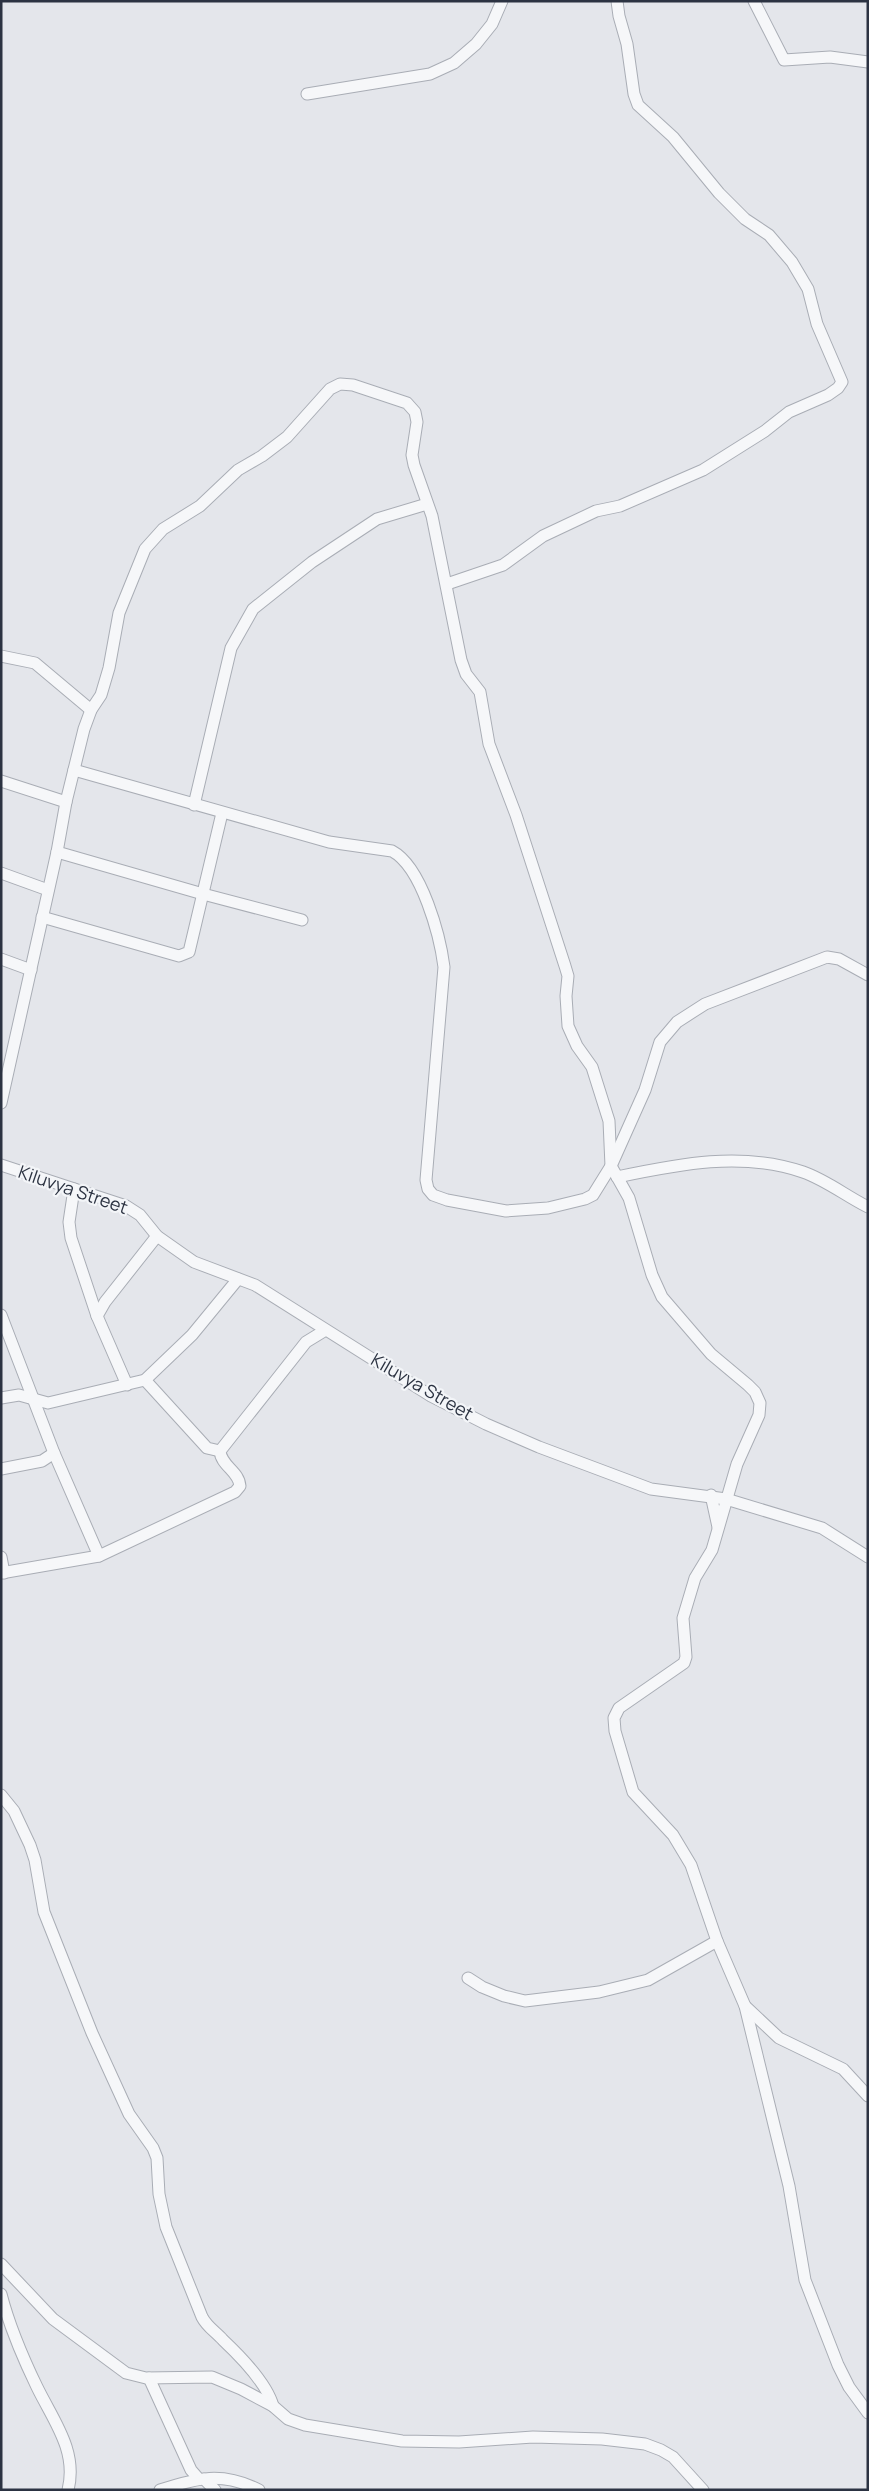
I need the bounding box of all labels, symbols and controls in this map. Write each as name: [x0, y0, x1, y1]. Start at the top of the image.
street label: Kiluvya Street: [15, 1159, 131, 1219]
street label: Kiluvya Street: [367, 1347, 478, 1425]

